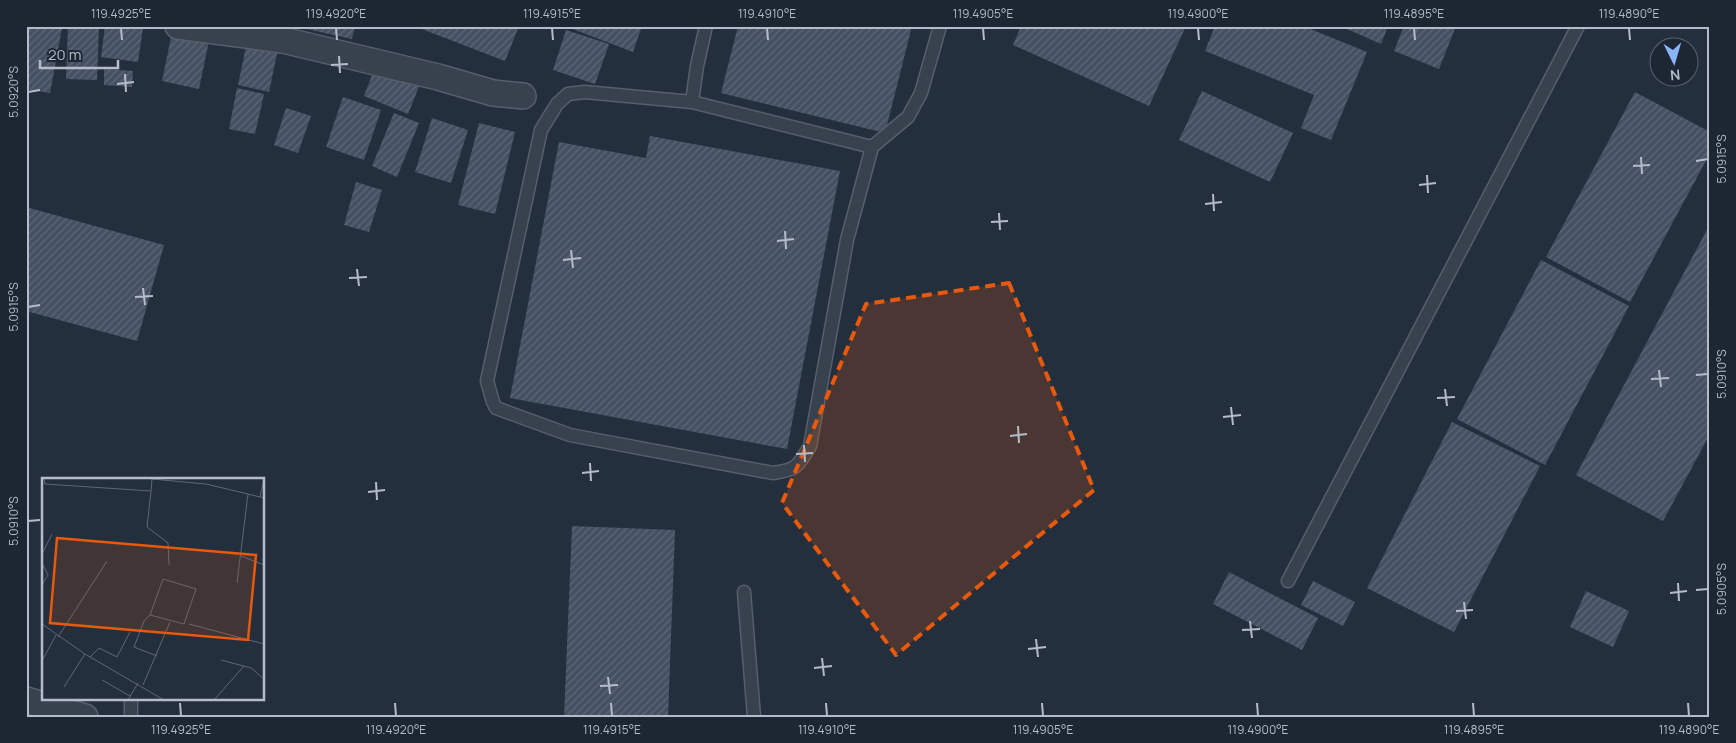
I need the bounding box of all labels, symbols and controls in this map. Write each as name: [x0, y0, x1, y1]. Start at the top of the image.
text: 119.4925°E: [91, 5, 151, 22]
text: 119.4920°E: [306, 5, 366, 22]
text: 119.4915°E: [523, 5, 581, 22]
text: 119.4910°E: [738, 5, 796, 22]
text: 119.4905°E: [953, 5, 1013, 22]
text: 119.4900°E: [1168, 5, 1229, 22]
text: 119.4895°E: [1384, 5, 1444, 22]
text: 119.4890°E: [1599, 5, 1659, 22]
scale bar: [40, 38, 118, 70]
north arrow: [1648, 38, 1698, 88]
text: 20 m: [48, 44, 81, 65]
text: 5.0920°S: [5, 66, 22, 118]
text: N: [1669, 66, 1681, 85]
text: 5.0915°S: [1713, 134, 1730, 184]
text: 5.0915°S: [5, 282, 22, 332]
text: 5.0910°S: [1713, 349, 1730, 399]
inset map: [42, 478, 265, 700]
text: 5.0910°S: [5, 496, 22, 546]
text: 5.0905°S: [1713, 563, 1730, 615]
text: 119.4925°E: [151, 721, 211, 738]
text: 119.4920°E: [366, 721, 426, 738]
text: 119.4915°E: [583, 721, 641, 738]
text: 119.4910°E: [798, 721, 856, 738]
text: 119.4905°E: [1013, 721, 1073, 738]
text: 119.4900°E: [1228, 721, 1289, 738]
text: 119.4895°E: [1444, 721, 1504, 738]
text: 119.4890°E: [1659, 721, 1719, 738]

